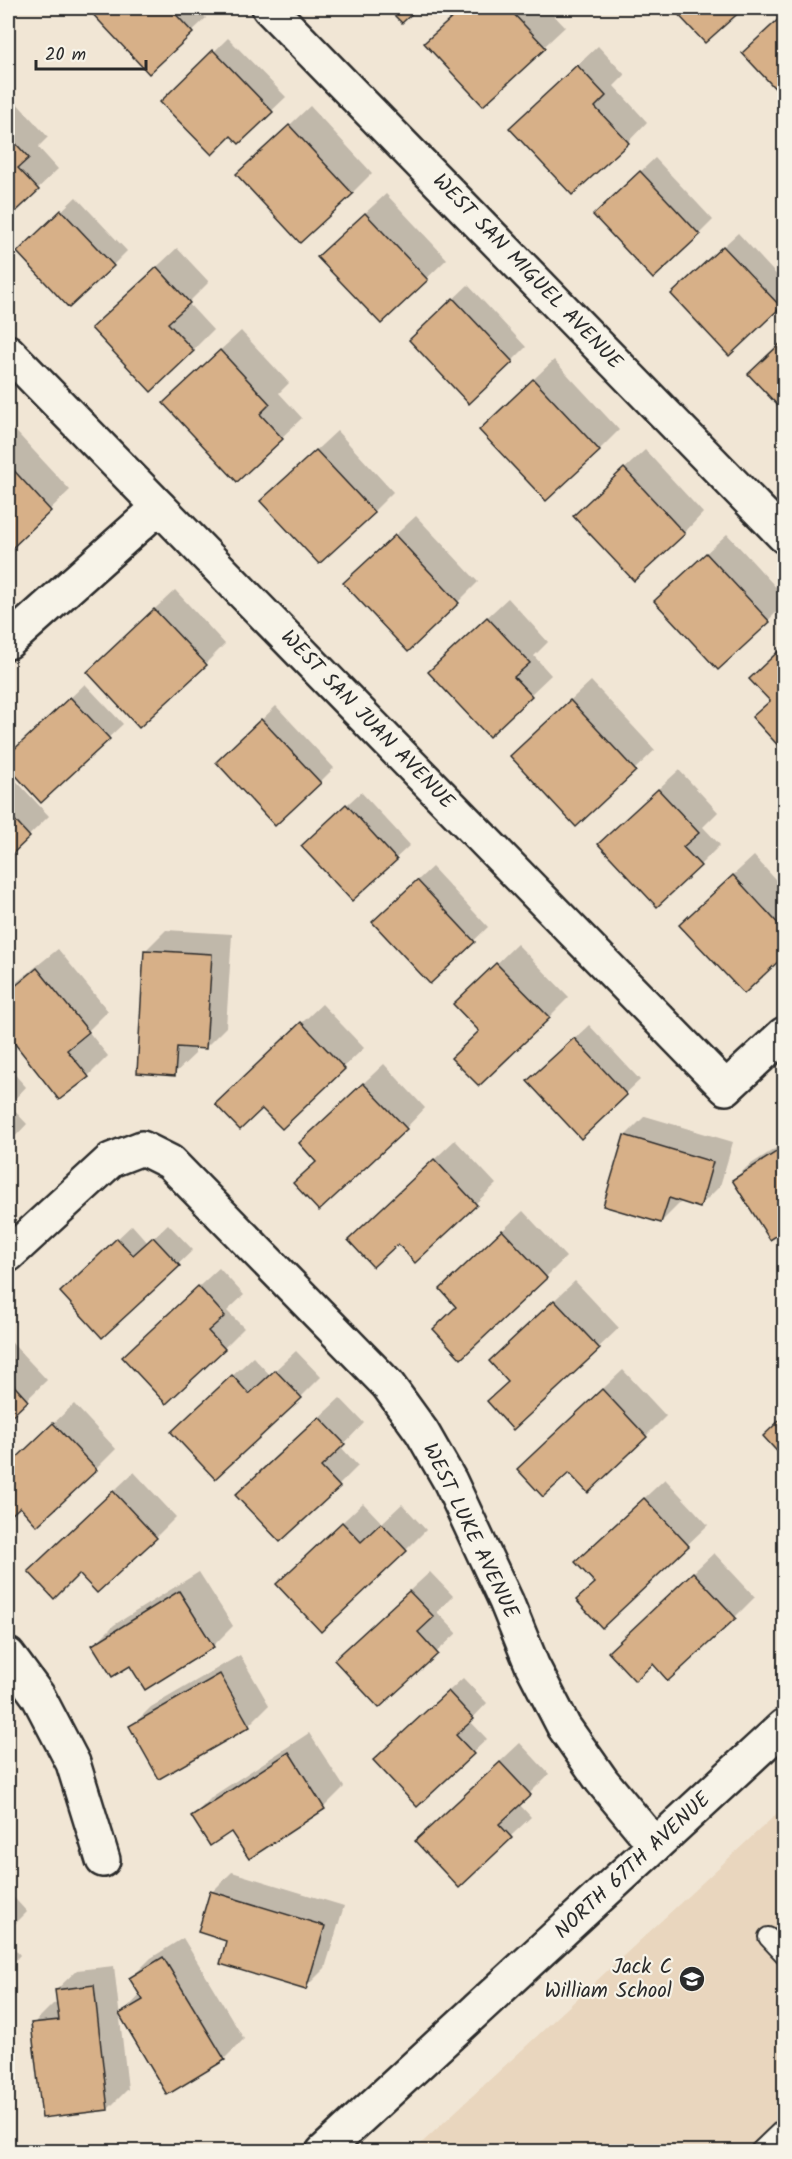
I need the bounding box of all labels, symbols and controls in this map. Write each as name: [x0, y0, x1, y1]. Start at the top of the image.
scale bar: [36, 33, 146, 71]
text: 20 m: [45, 41, 86, 70]
street label: WEST SAN MIGUEL AVENUE: [424, 166, 630, 378]
street label: WEST SAN JUAN AVENUE: [272, 623, 462, 818]
street label: WEST LUKE AVENUE: [413, 1438, 527, 1625]
street label: NORTH 67TH AVENUE: [547, 1784, 719, 1947]
place label: Jack C William School: [544, 1951, 672, 2008]
school or university icon: Jack C William School: [677, 1964, 707, 1994]

